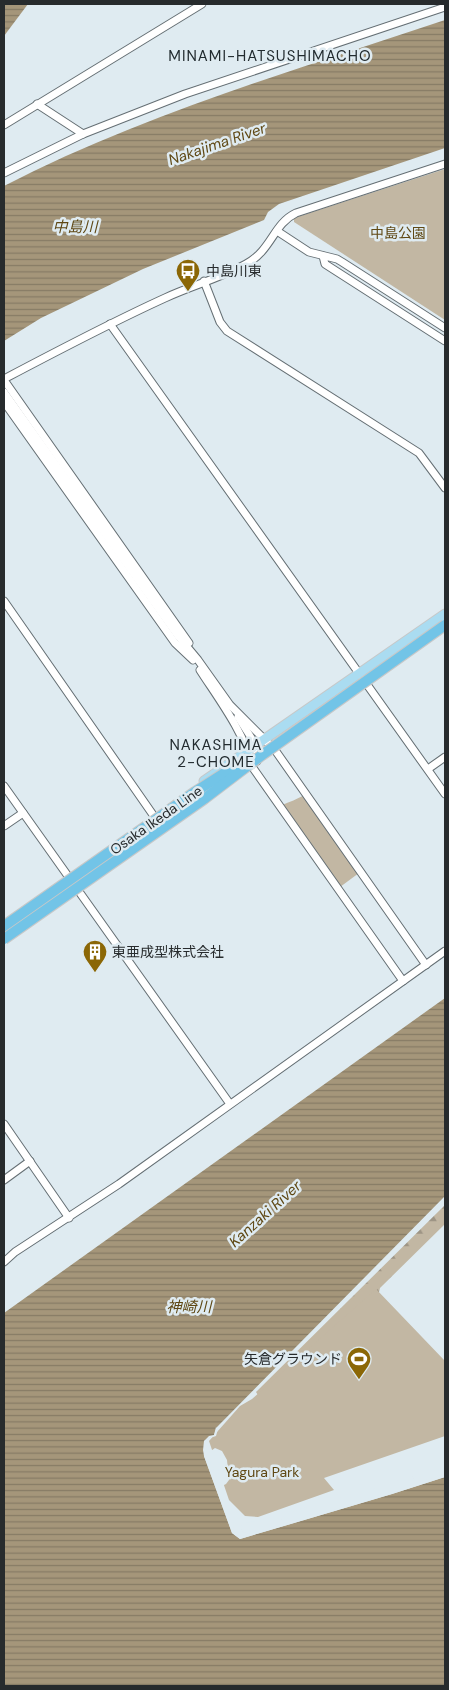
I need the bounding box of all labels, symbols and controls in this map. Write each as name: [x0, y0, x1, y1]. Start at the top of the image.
district label: MINAMI-HATSUSHIMACHO: [168, 46, 372, 66]
water label: Nakajima River: [166, 118, 269, 170]
water label: 中島川: [52, 217, 99, 237]
park label: 中島公園: [370, 224, 426, 242]
bus stop icon: 中島川東: [175, 258, 201, 292]
place label: 中島川東: [206, 262, 262, 280]
district label: NAKASHIMA 2-CHOME: [169, 735, 263, 772]
street label: Osaka Ikeda Line: [106, 782, 206, 858]
building icon: 東亜成型株式会社: [82, 939, 108, 973]
place label: 東亜成型株式会社: [112, 943, 224, 961]
water label: Kanzaki River: [225, 1176, 306, 1252]
water label: 神崎川: [166, 1297, 213, 1317]
sports icon: 矢倉グラウンド: [346, 1346, 372, 1380]
place label: 矢倉グラウンド: [244, 1350, 342, 1368]
park label: Yagura Park: [225, 1463, 299, 1481]

